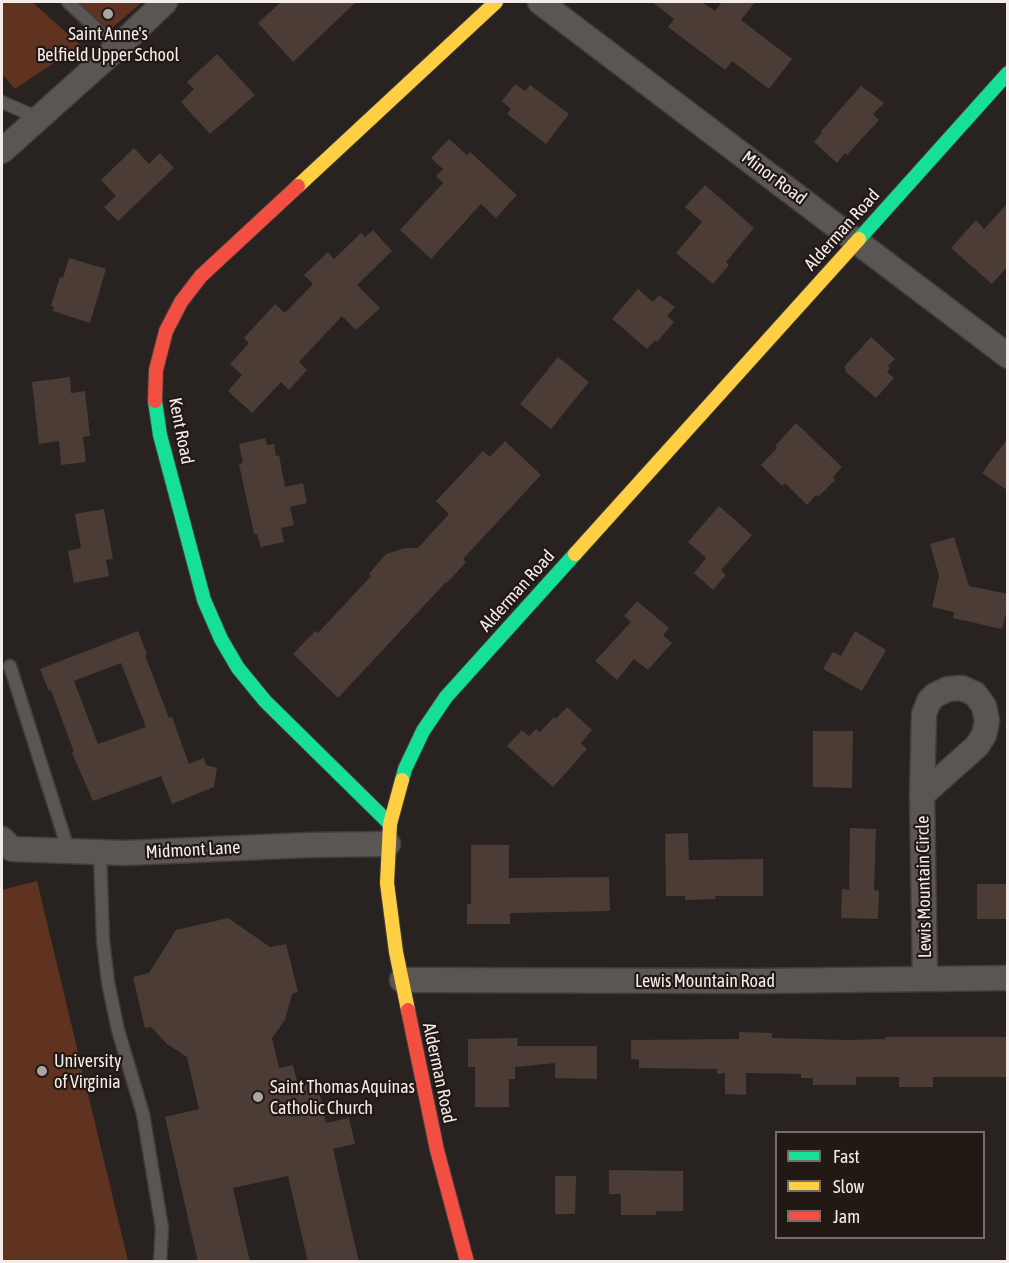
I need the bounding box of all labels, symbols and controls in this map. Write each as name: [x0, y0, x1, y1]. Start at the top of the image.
marker: Saint Anne's Belfield Upper School: [101, 7, 115, 21]
place label: Saint Anne's Belfield Upper School: [37, 23, 179, 66]
street label: Minor Road: [737, 147, 811, 209]
street label: Alderman Road: [800, 185, 884, 275]
street label: Kent Road: [164, 396, 198, 466]
street label: Alderman Road: [475, 546, 559, 636]
street label: Lewis Mountain Circle: [912, 816, 936, 958]
street label: Midmont Lane: [145, 837, 241, 863]
street label: Lewis Mountain Road: [635, 970, 775, 992]
street label: Alderman Road: [418, 1021, 460, 1125]
place label: University of Virginia: [54, 1050, 121, 1092]
marker: University of Virginia: [35, 1064, 49, 1078]
place label: Saint Thomas Aquinas Catholic Church: [270, 1076, 415, 1118]
marker: Saint Thomas Aquinas Catholic Church: [251, 1090, 265, 1104]
legend: [775, 1131, 985, 1239]
text: Fast: [833, 1146, 860, 1167]
text: Slow: [833, 1176, 864, 1197]
text: Jam: [833, 1206, 860, 1227]

